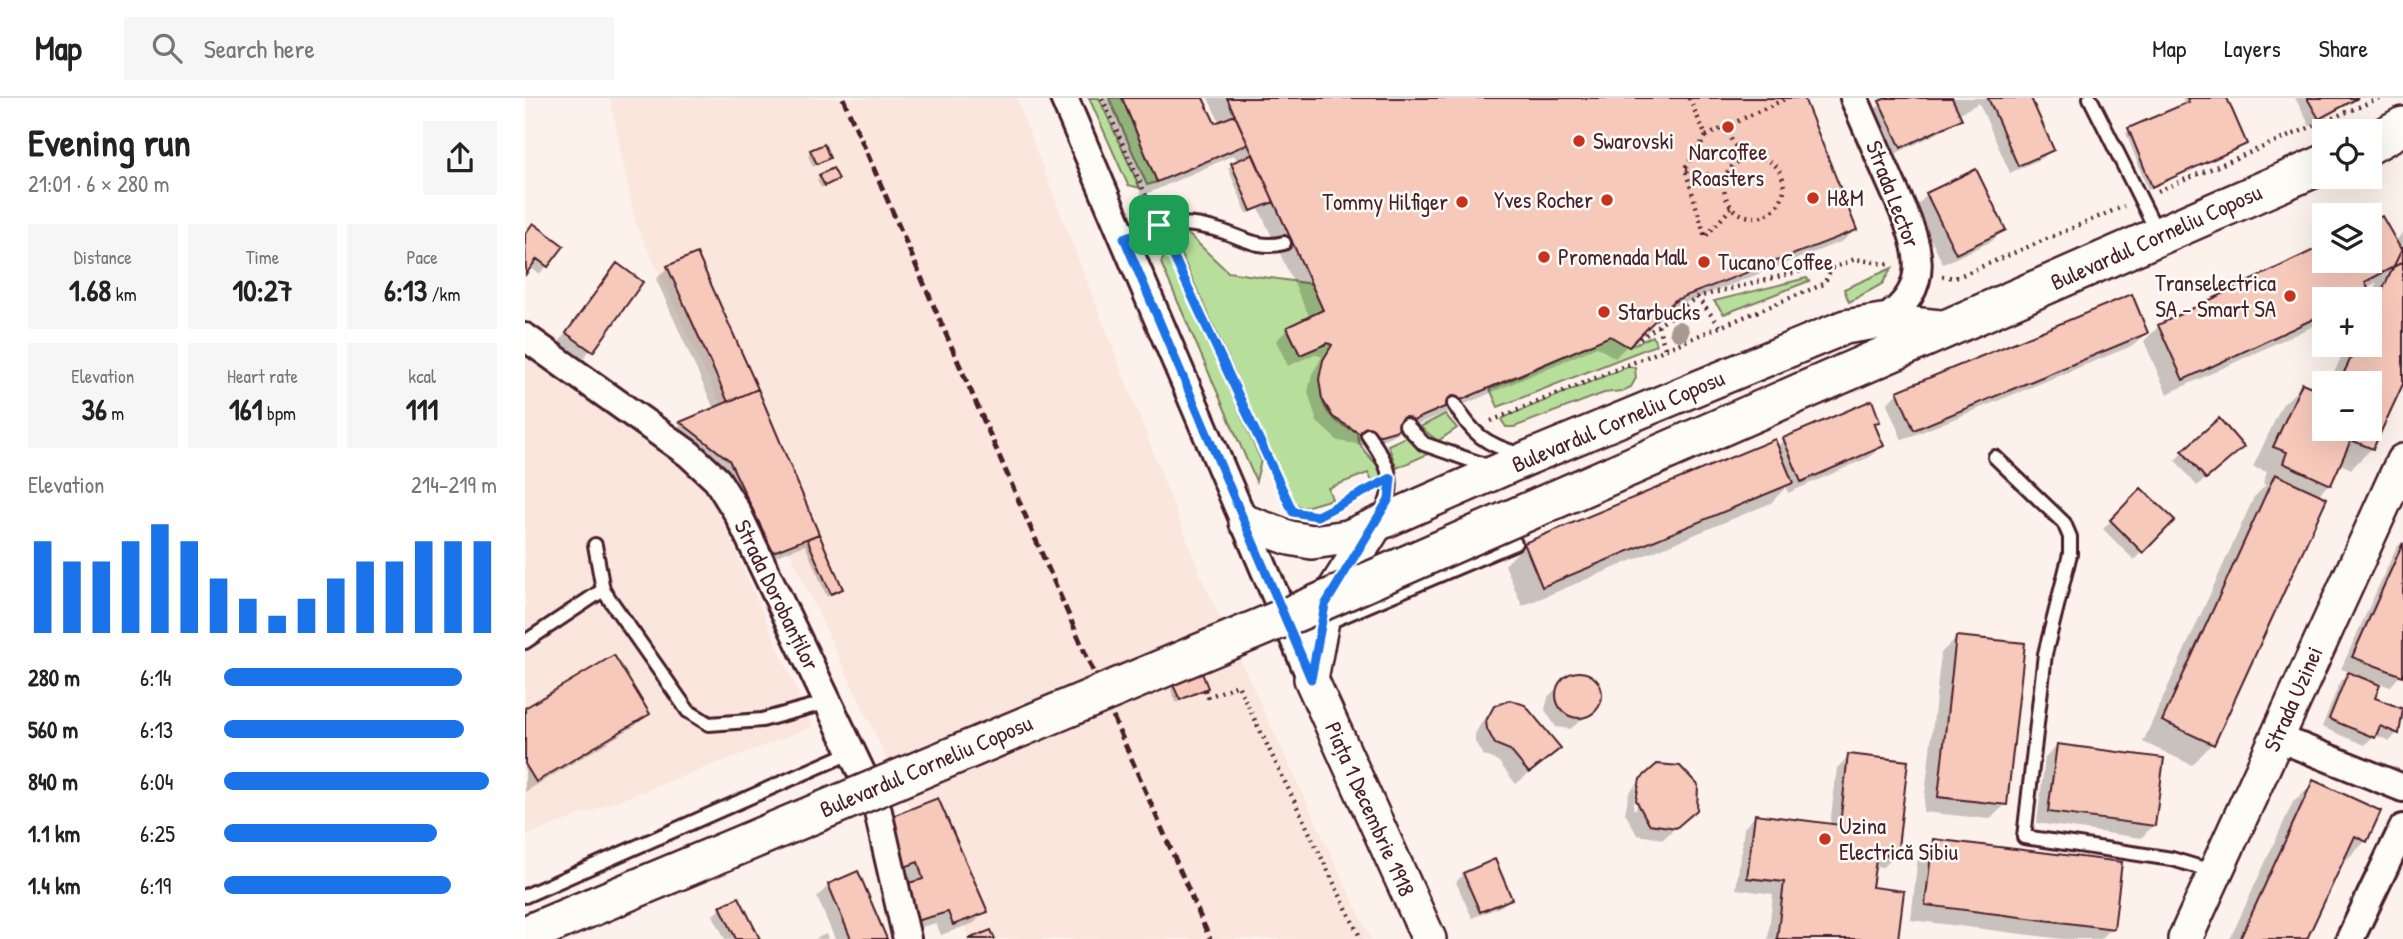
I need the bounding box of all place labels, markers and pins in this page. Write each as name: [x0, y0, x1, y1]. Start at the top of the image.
marker: Narcoffee Roasters: [1720, 119, 1736, 135]
place label: Swarovski: [1593, 125, 1674, 156]
marker: Swarovski: [1571, 133, 1587, 149]
place label: Narcoffee Roasters: [1689, 136, 1767, 193]
place label: H&M: [1827, 182, 1864, 213]
place label: Yves Rocher: [1494, 184, 1593, 215]
place label: Tommy Hilfiger: [1322, 186, 1448, 217]
marker: H&M: [1805, 190, 1821, 206]
marker: Yves Rocher: [1599, 192, 1615, 208]
marker: Tommy Hilfiger: [1454, 194, 1470, 210]
pin: [1129, 195, 1189, 255]
place label: Promenada Mall: [1558, 241, 1688, 272]
place label: Tucano Coffee: [1718, 246, 1833, 277]
marker: Promenada Mall: [1536, 249, 1552, 265]
marker: Tucano Coffee: [1696, 254, 1712, 270]
place label: Transelectrica SA - Smart SA: [2155, 267, 2276, 324]
marker: Transelectrica SA - Smart SA: [2282, 288, 2298, 304]
place label: Starbucks: [1618, 296, 1700, 327]
marker: Starbucks: [1596, 304, 1612, 320]
place label: Uzina Electrică Sibiu: [1839, 810, 1958, 867]
marker: Uzina Electrică Sibiu: [1817, 831, 1833, 847]

